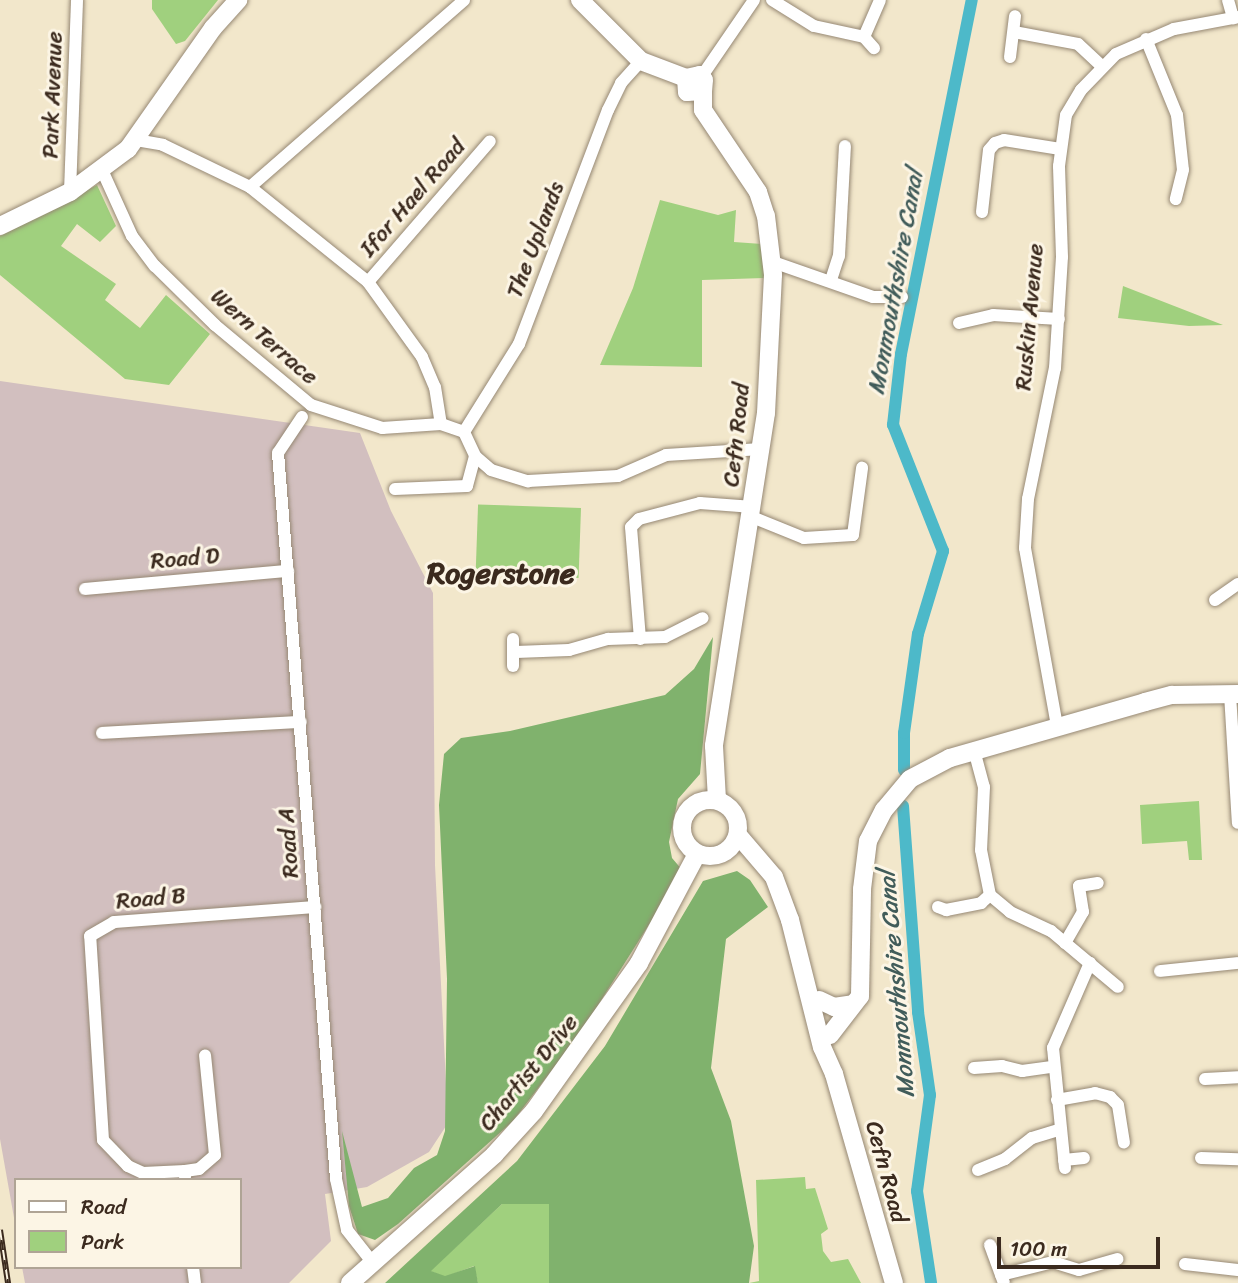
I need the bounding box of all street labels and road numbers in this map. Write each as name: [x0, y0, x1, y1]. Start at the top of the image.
street label: Park Avenue: [37, 31, 69, 159]
street label: Ifor Hael Road: [354, 133, 472, 263]
street label: The Uplands: [501, 177, 571, 303]
street label: Ruskin Avenue: [1010, 242, 1050, 392]
street label: Wern Terrace: [205, 283, 323, 391]
street label: Cefn Road: [718, 382, 756, 488]
street label: Road D: [149, 542, 221, 576]
street label: Road A: [273, 807, 305, 879]
street label: Road B: [115, 882, 187, 916]
street label: Chartist Drive: [474, 1009, 584, 1137]
street label: Cefn Road: [859, 1118, 913, 1226]

